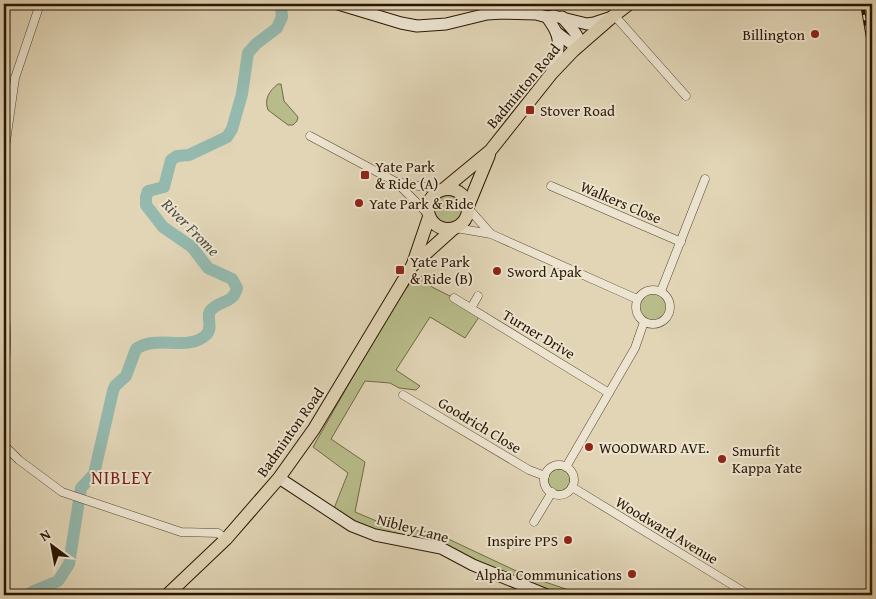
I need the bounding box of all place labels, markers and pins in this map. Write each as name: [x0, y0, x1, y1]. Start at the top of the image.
place label: Billington: [742, 24, 806, 45]
marker: Billington: [809, 28, 821, 40]
place label: Stover Road: [540, 100, 615, 121]
marker: Stover Road: [524, 104, 536, 116]
place label: Yate Park & Ride (A): [375, 156, 438, 194]
marker: Yate Park & Ride (A): [359, 169, 371, 181]
place label: Yate Park & Ride: [369, 193, 473, 214]
marker: Yate Park & Ride: [353, 197, 365, 209]
place label: Yate Park & Ride (B): [410, 251, 473, 289]
place label: Sword Apak: [507, 261, 582, 282]
marker: Yate Park & Ride (B): [394, 264, 406, 276]
marker: Sword Apak: [491, 265, 503, 277]
place label: WOODWARD AVE.: [599, 437, 709, 458]
place label: Smurfit Kappa Yate: [732, 440, 802, 478]
marker: WOODWARD AVE.: [583, 441, 595, 453]
marker: Smurfit Kappa Yate: [716, 453, 728, 465]
place label: Inspire PPS: [487, 530, 558, 551]
marker: Inspire PPS: [562, 534, 574, 546]
place label: Alpha Communications: [475, 564, 622, 585]
marker: Alpha Communications: [626, 568, 638, 580]

